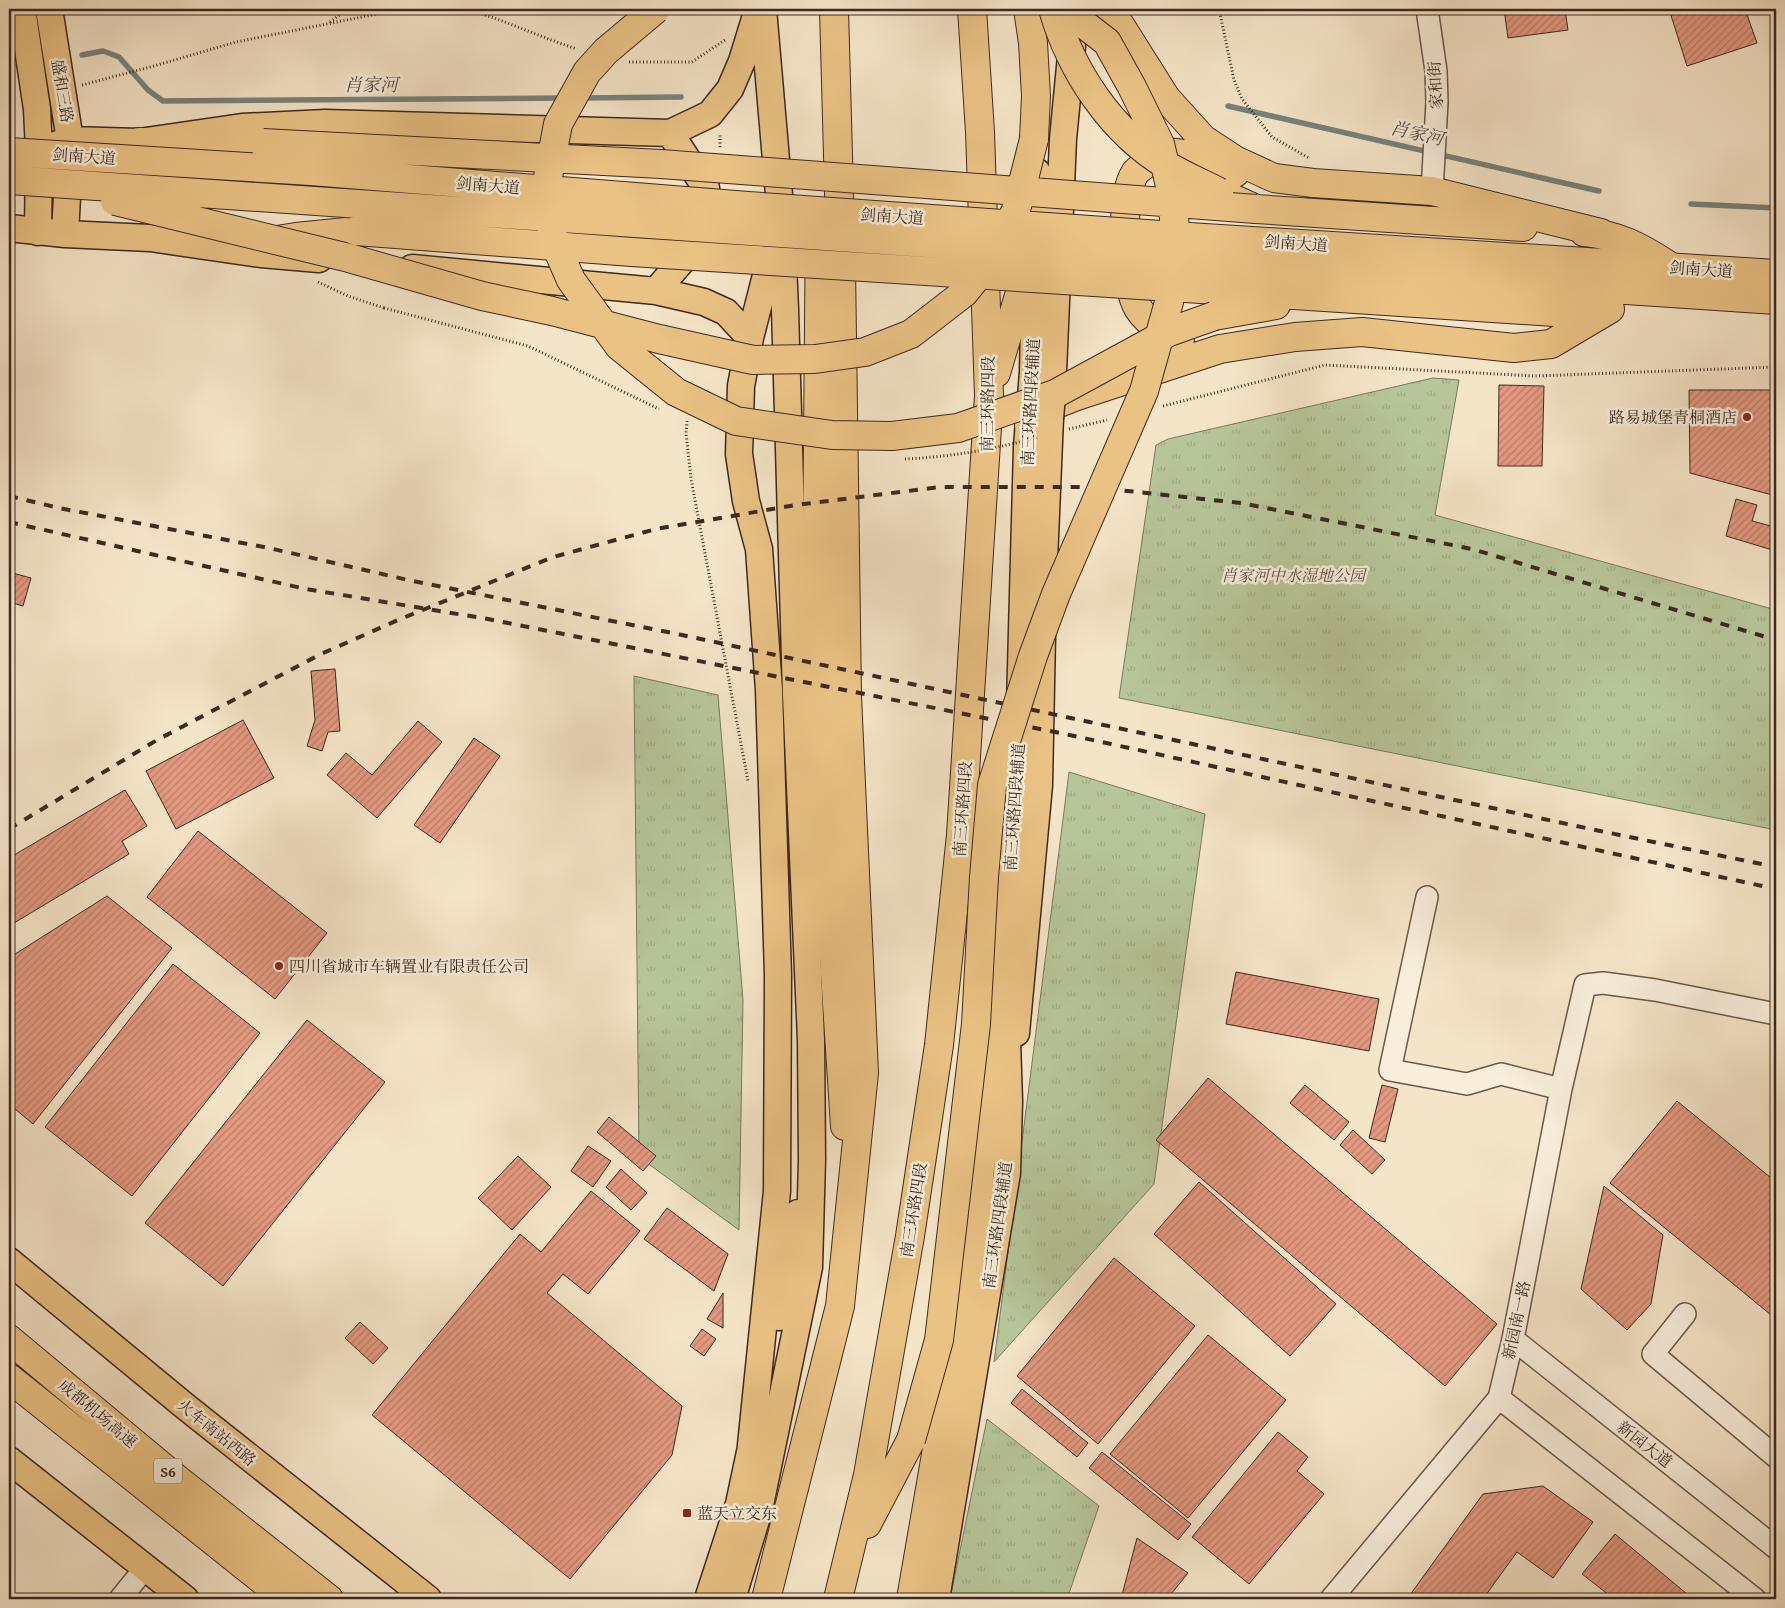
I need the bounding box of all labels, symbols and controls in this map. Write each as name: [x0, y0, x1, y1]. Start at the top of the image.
street label: 盛和三路: [46, 58, 80, 124]
street label: 家和街: [1422, 60, 1448, 110]
water label: 肖家河: [344, 71, 401, 98]
water label: 肖家河: [1388, 114, 1449, 153]
street label: 剑南大道: [51, 142, 117, 170]
street label: 剑南大道: [455, 170, 521, 200]
street label: 剑南大道: [859, 202, 925, 230]
street label: 剑南大道: [1263, 229, 1329, 257]
street label: 剑南大道: [1668, 255, 1734, 283]
street label: 南三环路四段辅道: [1015, 337, 1045, 467]
street label: 南三环路四段: [974, 356, 1000, 452]
place label: 路易城堡青桐酒店: [1609, 405, 1737, 429]
marker: 路易城堡青桐酒店: [1741, 411, 1753, 423]
park label: 肖家河中水湿地公园: [1221, 563, 1368, 587]
street label: 南三环路四段辅道: [998, 742, 1030, 872]
street label: 南三环路四段: [947, 760, 977, 858]
place label: 四川省城市车辆置业有限责任公司: [289, 954, 529, 978]
marker: 四川省城市车辆置业有限责任公司: [273, 960, 285, 972]
street label: 南三环路四段辅道: [976, 1160, 1018, 1290]
street label: 南三环路四段: [894, 1161, 932, 1259]
street label: 新园南一路: [1496, 1278, 1536, 1362]
street label: 成都机场高速: [54, 1373, 142, 1453]
street label: 火车南站西路: [172, 1392, 262, 1472]
street label: 新园大道: [1612, 1415, 1678, 1473]
road number: S6: [154, 1458, 182, 1484]
place label: 蓝天立交东: [697, 1501, 777, 1525]
marker: 蓝天立交东: [681, 1507, 693, 1519]

